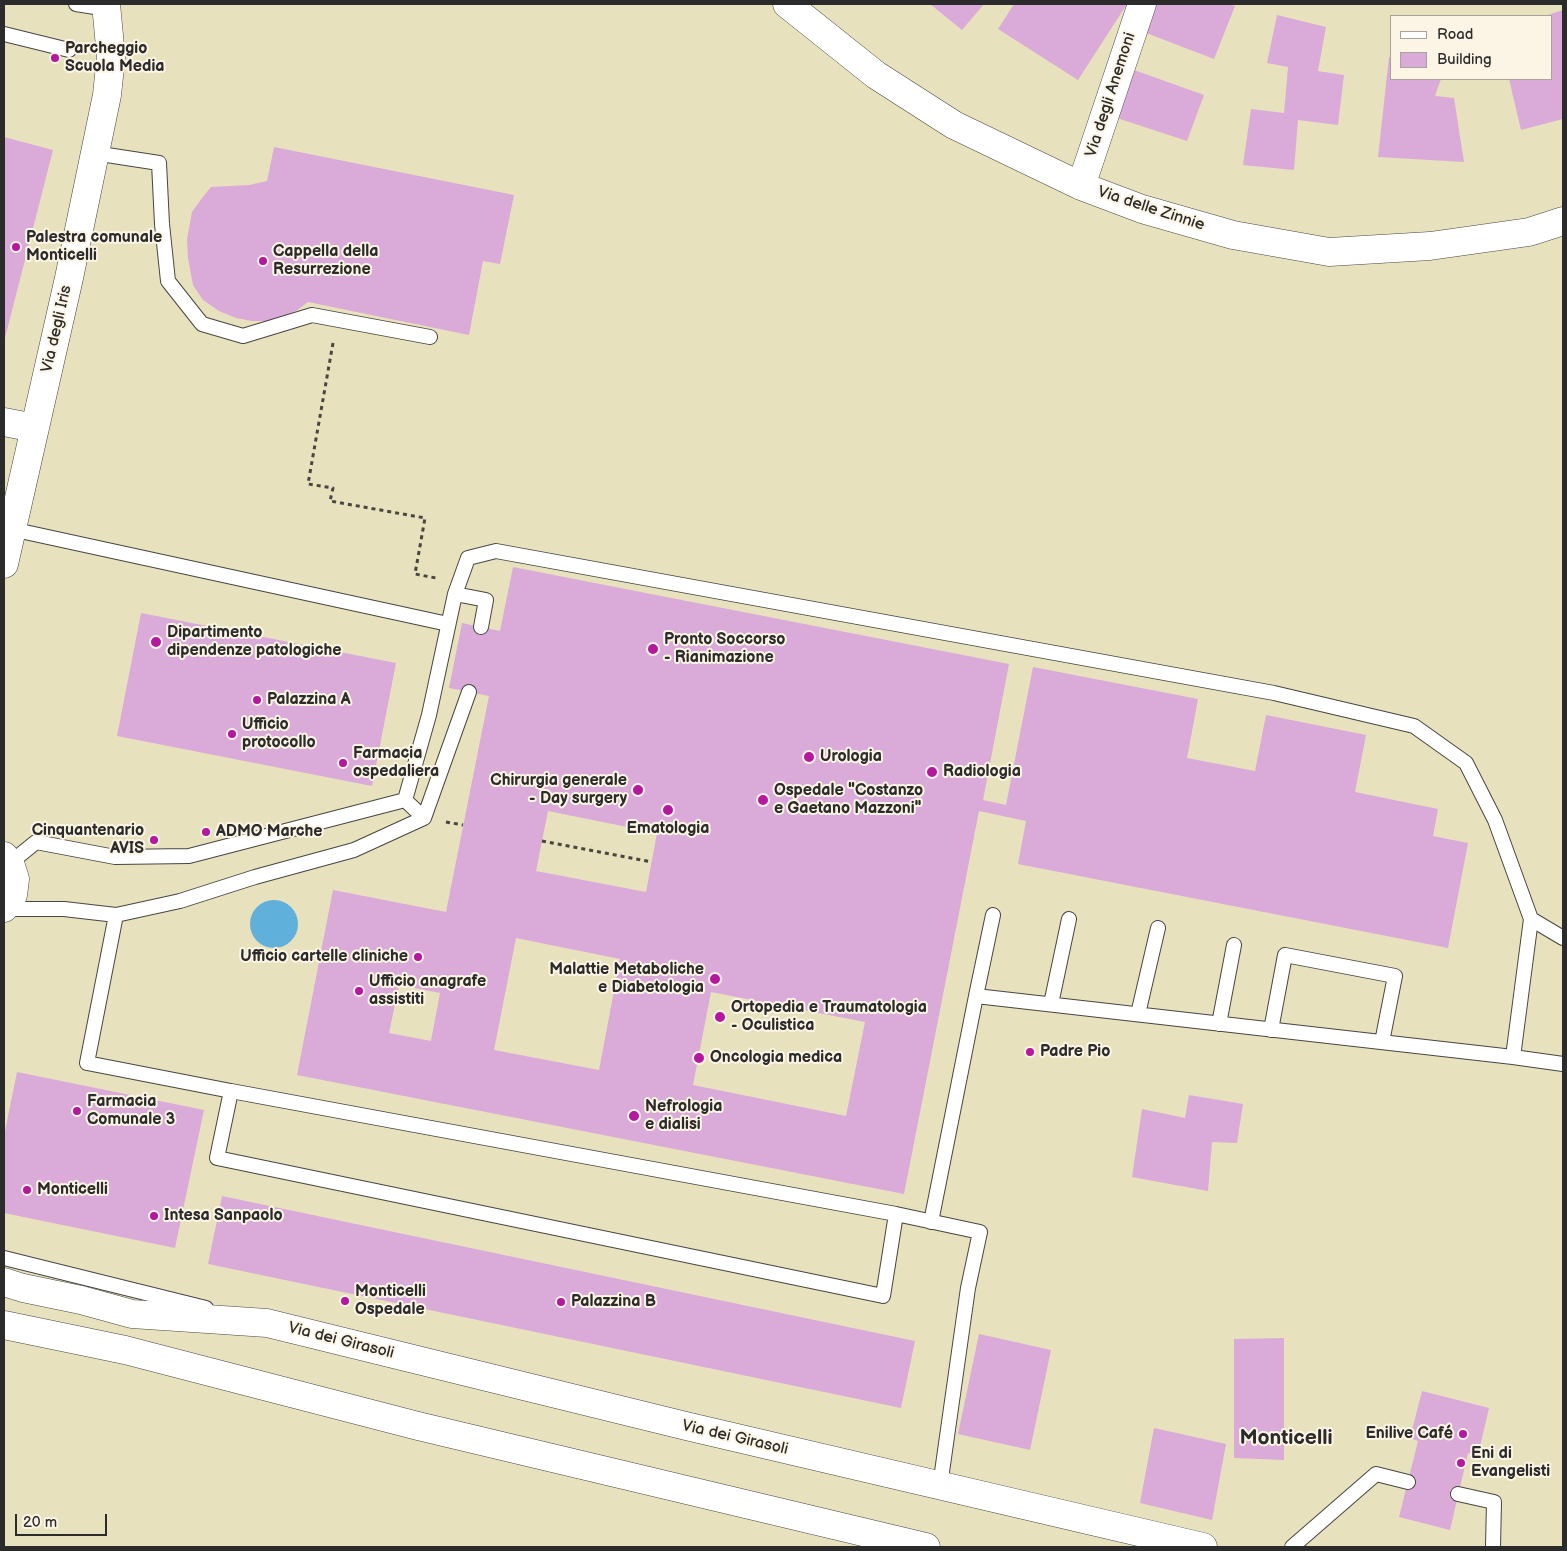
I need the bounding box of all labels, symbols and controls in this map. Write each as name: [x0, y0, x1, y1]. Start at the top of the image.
legend: [1390, 15, 1552, 80]
text: Road: [1437, 25, 1473, 44]
street label: Via degli Anemoni: [1082, 30, 1140, 160]
place label: Parcheggio Scuola Media: [65, 39, 165, 77]
text: Building: [1437, 50, 1492, 69]
marker: Parcheggio Scuola Media: [49, 52, 61, 64]
street label: Via delle Zinnie: [1095, 183, 1207, 235]
place label: Palestra comunale Monticelli: [26, 228, 162, 266]
marker: Palestra comunale Monticelli: [10, 241, 22, 253]
place label: Cappella della Resurrezione: [273, 242, 378, 280]
marker: Cappella della Resurrezione: [257, 255, 269, 267]
street label: Via degli Iris: [38, 284, 76, 374]
place label: Dipartimento dipendenze patologiche: [167, 623, 341, 661]
place label: Pronto Soccorso - Rianimazione: [664, 630, 785, 668]
marker: Dipartimento dipendenze patologiche: [149, 635, 163, 649]
marker: Pronto Soccorso - Rianimazione: [646, 642, 660, 656]
place label: Palazzina A: [267, 690, 350, 710]
marker: Palazzina A: [251, 694, 263, 706]
place label: Ufficio protocollo: [242, 715, 316, 753]
marker: Ufficio protocollo: [226, 728, 238, 740]
place label: Farmacia ospedaliera: [353, 744, 439, 782]
place label: Urologia: [820, 747, 882, 767]
marker: Urologia: [802, 750, 816, 764]
marker: Farmacia ospedaliera: [337, 757, 349, 769]
place label: Radiologia: [943, 762, 1021, 782]
marker: Radiologia: [925, 765, 939, 779]
place label: Chirurgia generale - Day surgery: [490, 771, 627, 809]
place label: Ospedale "Costanzo e Gaetano Mazzoni": [774, 781, 923, 819]
marker: Chirurgia generale - Day surgery: [631, 783, 645, 797]
marker: Ospedale "Costanzo e Gaetano Mazzoni": [756, 793, 770, 807]
marker: Ematologia: [661, 803, 675, 817]
place label: Ematologia: [627, 819, 709, 839]
place label: Cinquantenario AVIS: [32, 821, 144, 859]
place label: ADMO Marche: [216, 822, 322, 842]
marker: ADMO Marche: [200, 826, 212, 838]
marker: Cinquantenario AVIS: [148, 834, 160, 846]
place label: Ufficio cartelle cliniche: [240, 947, 408, 967]
marker: Ufficio cartelle cliniche: [412, 951, 424, 963]
place label: Malattie Metaboliche e Diabetologia: [549, 960, 704, 998]
place label: Ufficio anagrafe assistiti: [369, 972, 486, 1010]
marker: Malattie Metaboliche e Diabetologia: [708, 972, 722, 986]
marker: Ufficio anagrafe assistiti: [353, 985, 365, 997]
place label: Ortopedia e Traumatologia - Oculistica: [731, 998, 927, 1036]
marker: Ortopedia e Traumatologia - Oculistica: [713, 1010, 727, 1024]
place label: Padre Pio: [1040, 1042, 1110, 1062]
marker: Padre Pio: [1024, 1046, 1036, 1058]
place label: Oncologia medica: [710, 1048, 842, 1068]
marker: Oncologia medica: [692, 1051, 706, 1065]
place label: Farmacia Comunale 3: [87, 1092, 175, 1130]
place label: Nefrologia e dialisi: [645, 1097, 722, 1135]
marker: Farmacia Comunale 3: [71, 1105, 83, 1117]
marker: Nefrologia e dialisi: [627, 1109, 641, 1123]
place label: Monticelli: [37, 1180, 108, 1200]
marker: Monticelli: [21, 1184, 33, 1196]
place label: Intesa Sanpaolo: [164, 1206, 283, 1226]
marker: Intesa Sanpaolo: [148, 1210, 160, 1222]
place label: Monticelli Ospedale: [355, 1282, 426, 1320]
place label: Palazzina B: [571, 1292, 656, 1312]
marker: Monticelli Ospedale: [339, 1295, 351, 1307]
marker: Palazzina B: [555, 1296, 567, 1308]
street label: Via dei Girasoli: [286, 1319, 396, 1363]
street label: Via dei Girasoli: [680, 1416, 790, 1460]
place label: Enilive Café: [1365, 1424, 1453, 1444]
district label: Monticelli: [1239, 1426, 1333, 1452]
marker: Enilive Café: [1457, 1428, 1469, 1440]
place label: Eni di Evangelisti: [1471, 1444, 1550, 1482]
marker: Eni di Evangelisti: [1455, 1457, 1467, 1469]
scale bar: [18, 1504, 110, 1536]
text: 20 m: [23, 1513, 57, 1532]

